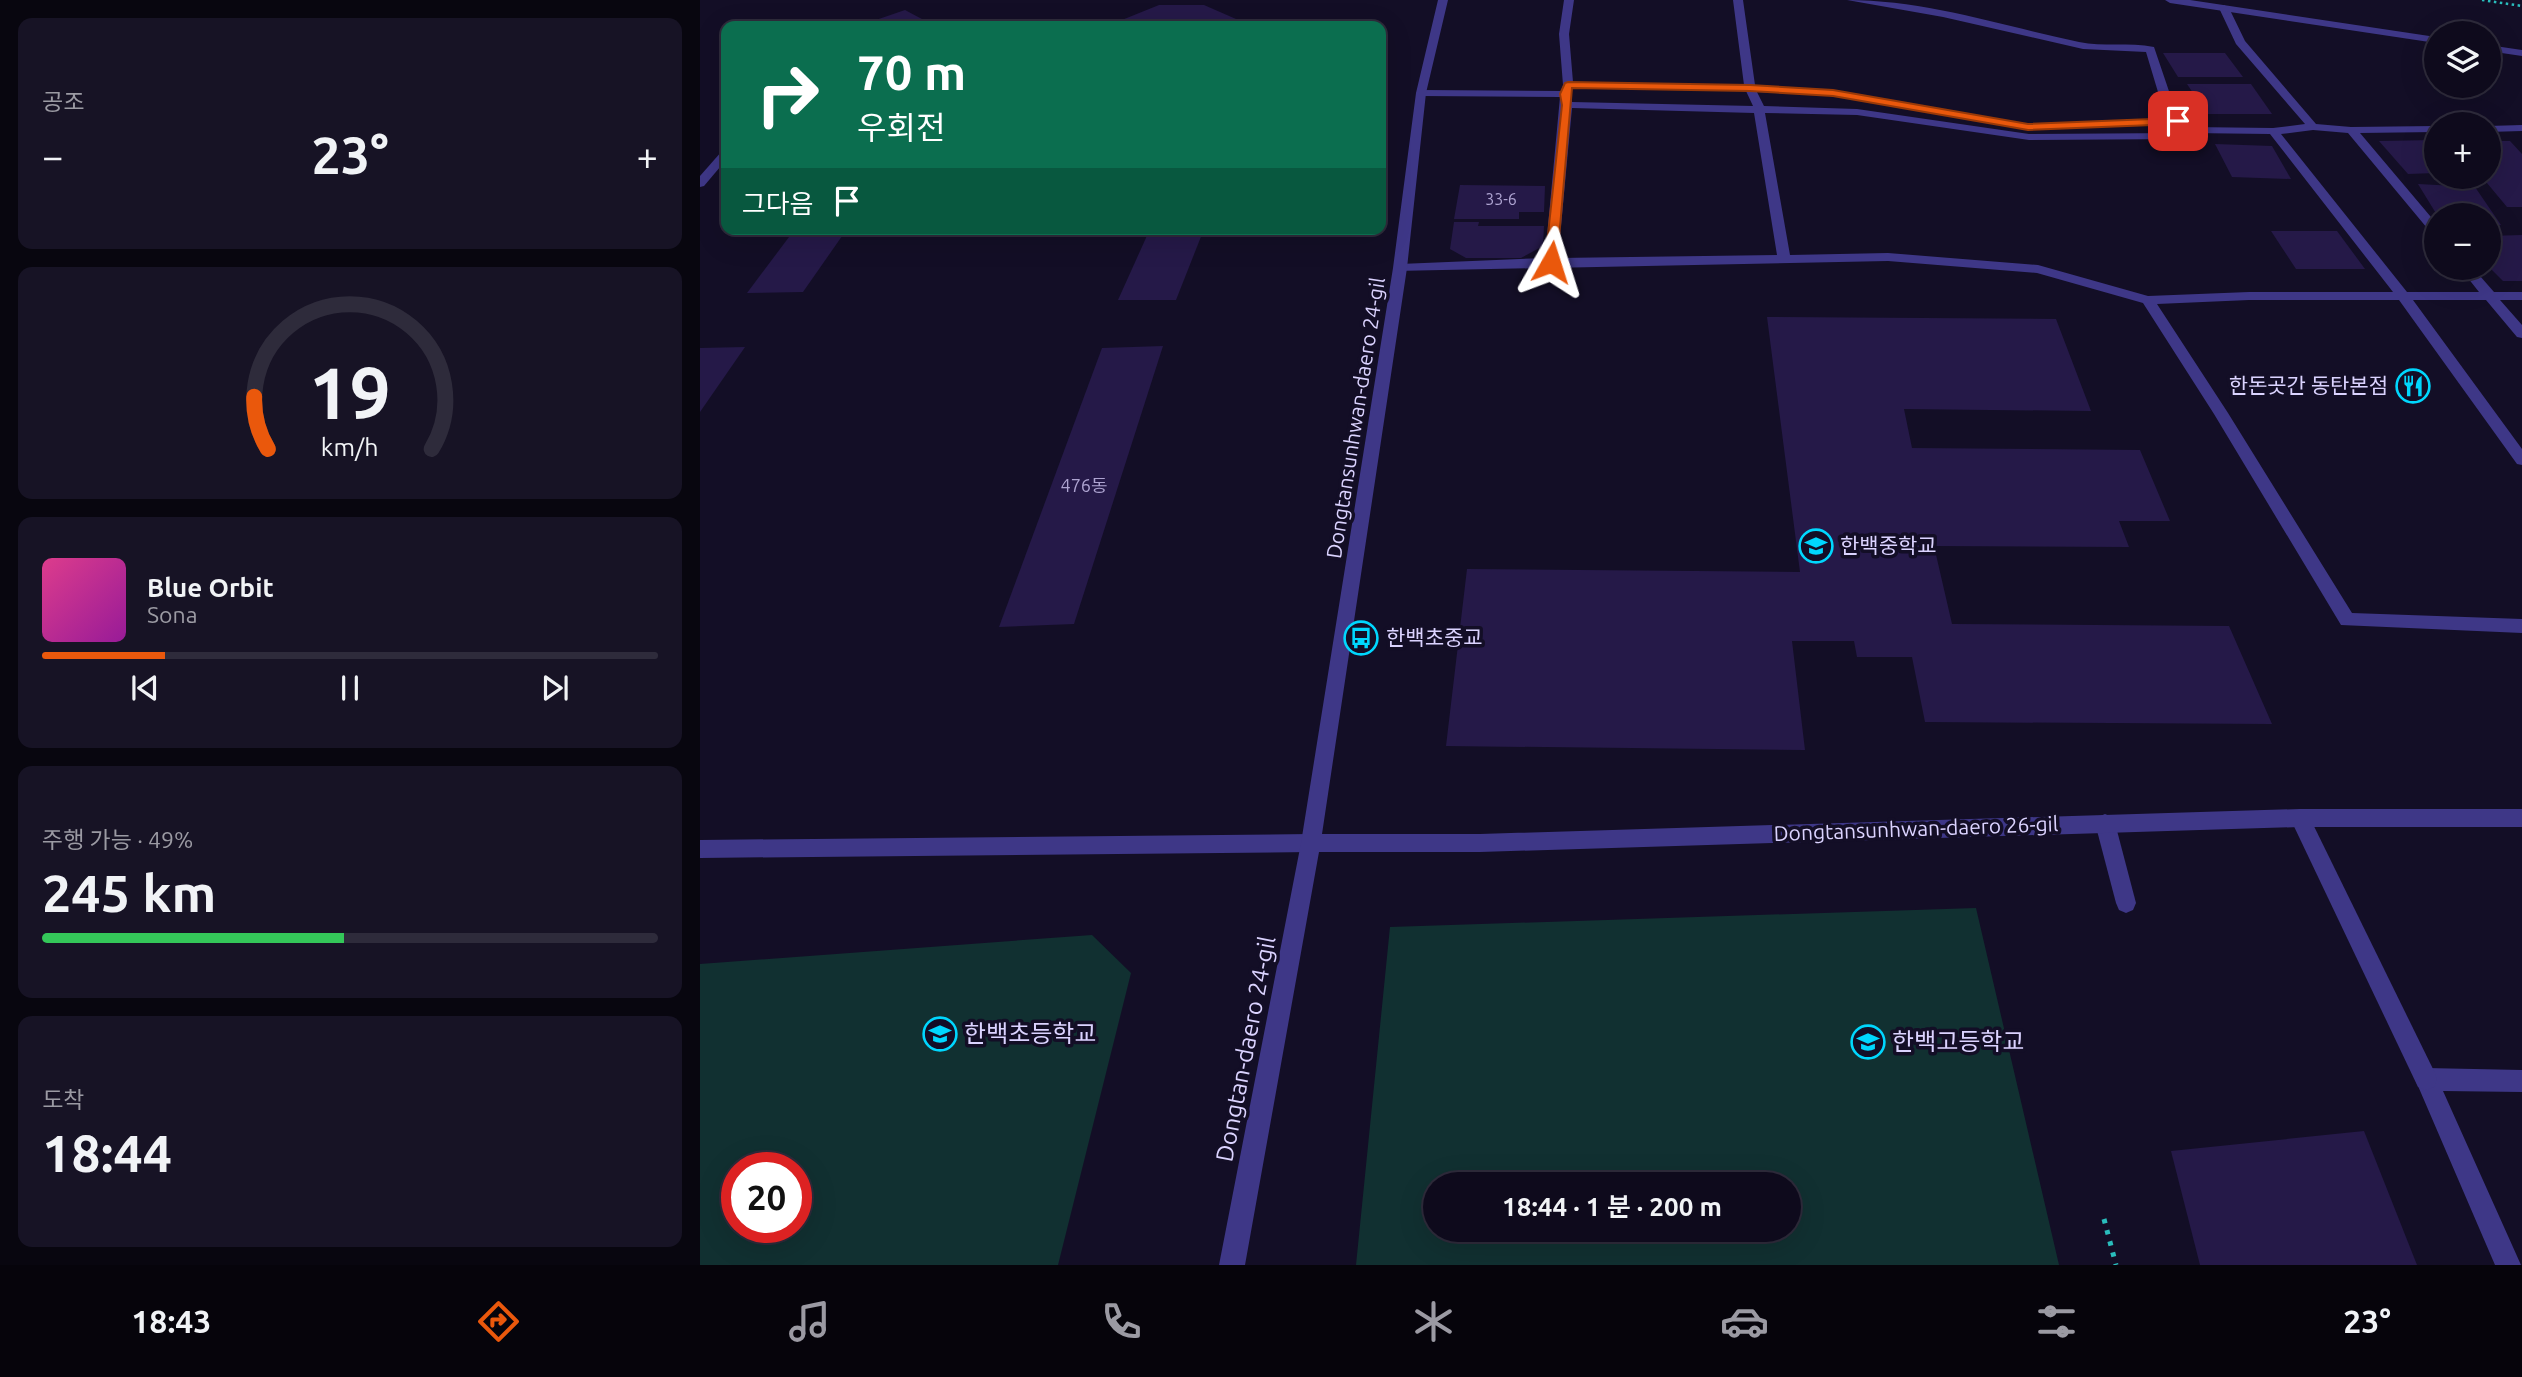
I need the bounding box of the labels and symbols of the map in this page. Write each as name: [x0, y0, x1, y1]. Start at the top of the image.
pin: [2148, 91, 2208, 151]
house number: 33-6: [1485, 190, 1517, 208]
position arrow: [1514, 225, 1588, 299]
street label: Dongtansunhwan-daero 24-gil: [1321, 275, 1389, 560]
restaurant icon: 한돈곳간 동탄본점: [2394, 367, 2432, 405]
place label: 한돈곳간 동탄본점: [2229, 373, 2388, 397]
house number: 476동: [1060, 475, 1108, 495]
school or university icon: 한백중학교: [1797, 527, 1835, 565]
place label: 한백중학교: [1840, 533, 1937, 557]
bus stop icon: 한백초중교: [1342, 619, 1380, 657]
place label: 한백초중교: [1386, 625, 1483, 649]
street label: Dongtansunhwan-daero 26-gil: [1773, 811, 2059, 845]
street label: Dongtan-daero 24-gil: [1210, 934, 1281, 1164]
school or university icon: 한백초등학교: [921, 1015, 959, 1053]
place label: 한백초등학교: [964, 1020, 1096, 1047]
school or university icon: 한백고등학교: [1849, 1023, 1887, 1061]
place label: 한백고등학교: [1892, 1028, 2024, 1055]
speed limit sign: 20: [721, 1152, 812, 1243]

